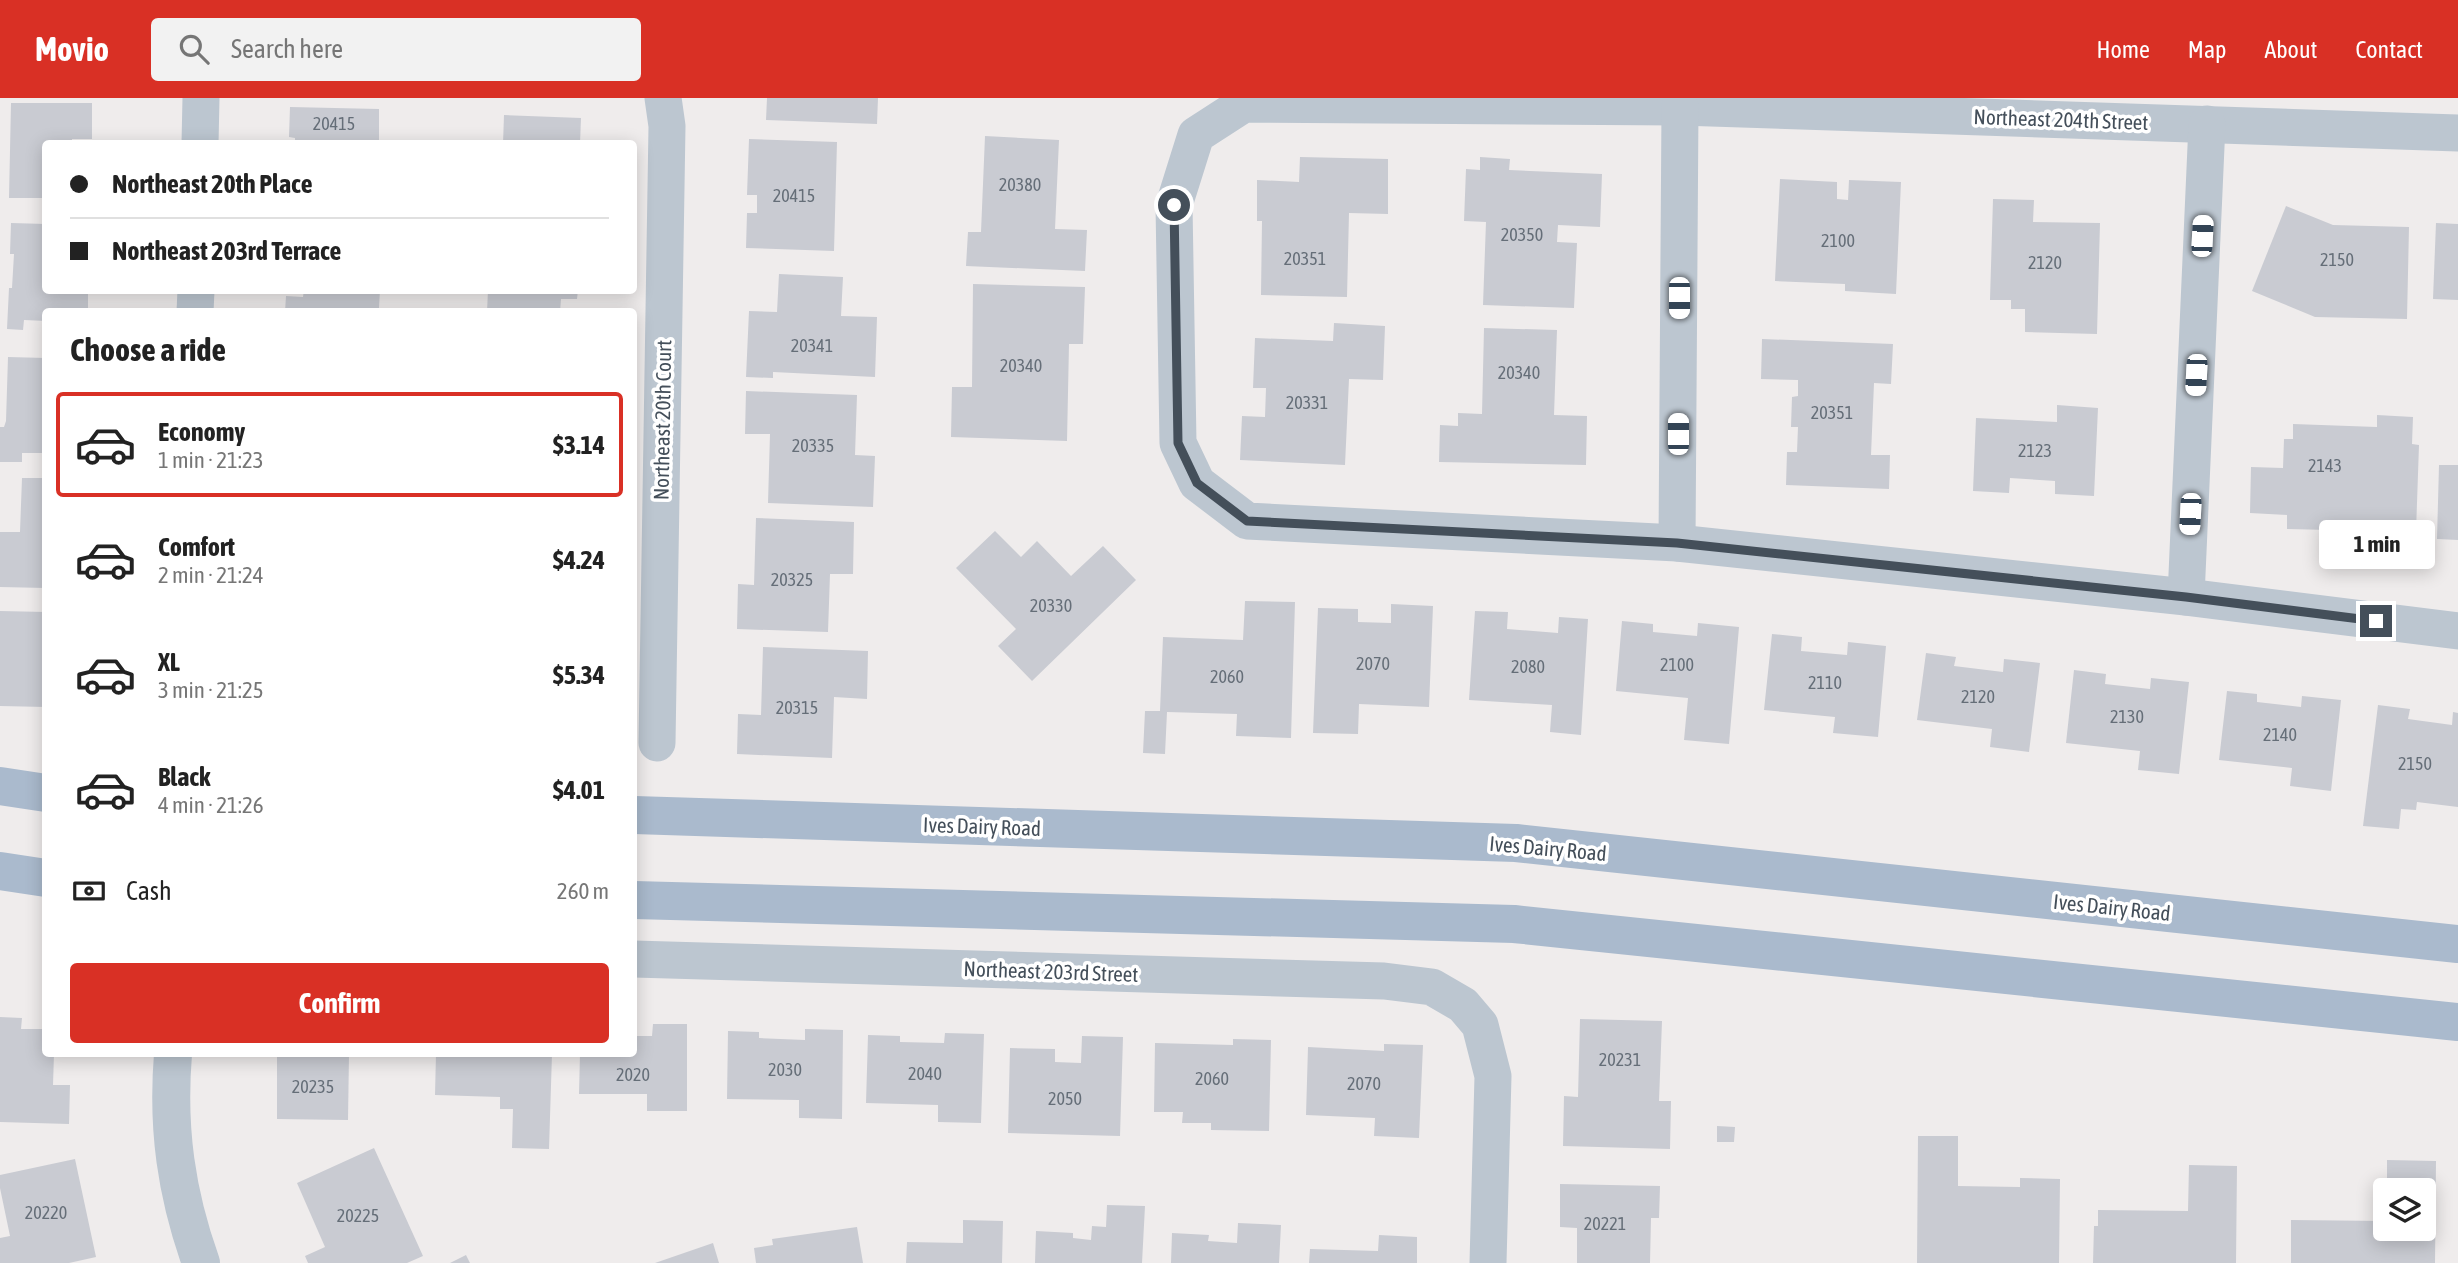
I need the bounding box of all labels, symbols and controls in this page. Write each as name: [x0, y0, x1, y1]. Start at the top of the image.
search box: [151, 18, 641, 81]
text: Movio: [35, 30, 109, 68]
icon: search: [175, 30, 213, 68]
text: Search here: [231, 34, 343, 64]
text: Home: [2096, 36, 2150, 63]
text: Map: [2188, 36, 2226, 63]
text: About: [2264, 36, 2317, 63]
text: Contact: [2355, 36, 2423, 63]
street label: Northeast 204th Street: [1973, 104, 2149, 134]
house number: 20415: [313, 113, 355, 134]
text: Northeast 20th Place: [112, 169, 312, 199]
house number: 20380: [999, 174, 1041, 195]
house number: 20415: [773, 185, 815, 206]
route start: [1158, 189, 1190, 221]
car: [2191, 214, 2214, 258]
house number: 20350: [1501, 224, 1543, 245]
house number: 2100: [1821, 230, 1855, 251]
text: Northeast 203rd Terrace: [112, 236, 341, 266]
house number: 20351: [1284, 248, 1326, 269]
house number: 2150: [2320, 249, 2354, 270]
house number: 2120: [2028, 252, 2062, 273]
car: [1669, 277, 1690, 319]
text: Choose a ride: [70, 331, 226, 368]
house number: 20341: [791, 335, 833, 356]
street label: Northeast 20th Court: [649, 340, 675, 500]
car: [2185, 353, 2208, 397]
house number: 20340: [1000, 355, 1042, 376]
house number: 20340: [1498, 362, 1540, 383]
house number: 20331: [1286, 392, 1328, 413]
house number: 20351: [1811, 402, 1853, 423]
icon: car: [74, 413, 137, 476]
car: [1668, 413, 1689, 455]
text: Economy: [158, 417, 245, 447]
text: $3.14: [553, 430, 605, 460]
house number: 20335: [792, 435, 834, 456]
house number: 2123: [2018, 440, 2052, 461]
text: 1 min · 21:23: [158, 447, 264, 473]
house number: 2143: [2308, 455, 2342, 476]
car: [2179, 492, 2202, 536]
callout: 1 min: [2318, 519, 2434, 568]
icon: car: [74, 528, 137, 591]
text: 1 min: [2354, 531, 2400, 557]
text: Comfort: [158, 532, 235, 562]
text: $4.24: [553, 545, 605, 575]
text: 2 min · 21:24: [158, 562, 264, 588]
house number: 20325: [771, 569, 813, 590]
house number: 20330: [1030, 595, 1072, 616]
route end: [2360, 605, 2392, 637]
icon: car: [74, 643, 137, 706]
text: XL: [158, 647, 180, 677]
house number: 2070: [1356, 653, 1390, 674]
house number: 2100: [1660, 654, 1694, 675]
house number: 2080: [1511, 656, 1545, 677]
text: $5.34: [553, 660, 605, 690]
house number: 2060: [1210, 666, 1244, 687]
house number: 2110: [1808, 672, 1842, 693]
text: 3 min · 21:25: [158, 677, 264, 703]
house number: 2120: [1961, 686, 1995, 707]
house number: 20315: [776, 697, 818, 718]
house number: 2130: [2110, 706, 2144, 727]
house number: 2140: [2263, 724, 2297, 745]
house number: 2150: [2398, 753, 2432, 774]
icon: car: [74, 758, 137, 821]
text: Black: [158, 762, 210, 792]
text: $4.01: [553, 775, 605, 805]
text: 4 min · 21:26: [158, 792, 264, 818]
street label: Ives Dairy Road: [923, 812, 1041, 840]
street label: Ives Dairy Road: [1488, 831, 1608, 865]
icon: cash: [70, 872, 108, 910]
text: Cash: [126, 876, 172, 906]
text: 260 m: [557, 878, 609, 904]
street label: Ives Dairy Road: [2052, 889, 2172, 925]
street label: Northeast 203rd Street: [963, 956, 1139, 986]
button: Confirm: [70, 963, 609, 1043]
house number: 20231: [1599, 1049, 1641, 1070]
house number: 2030: [768, 1059, 802, 1080]
house number: 2040: [908, 1063, 942, 1084]
house number: 2020: [616, 1064, 650, 1085]
house number: 2060: [1195, 1068, 1229, 1089]
house number: 2070: [1347, 1073, 1381, 1094]
house number: 20235: [292, 1076, 334, 1097]
house number: 2050: [1048, 1088, 1082, 1109]
map controls: [2373, 1178, 2436, 1241]
button: layers: [2373, 1178, 2436, 1241]
house number: 20220: [25, 1202, 67, 1223]
house number: 20225: [337, 1205, 379, 1226]
house number: 20221: [1584, 1213, 1626, 1234]

